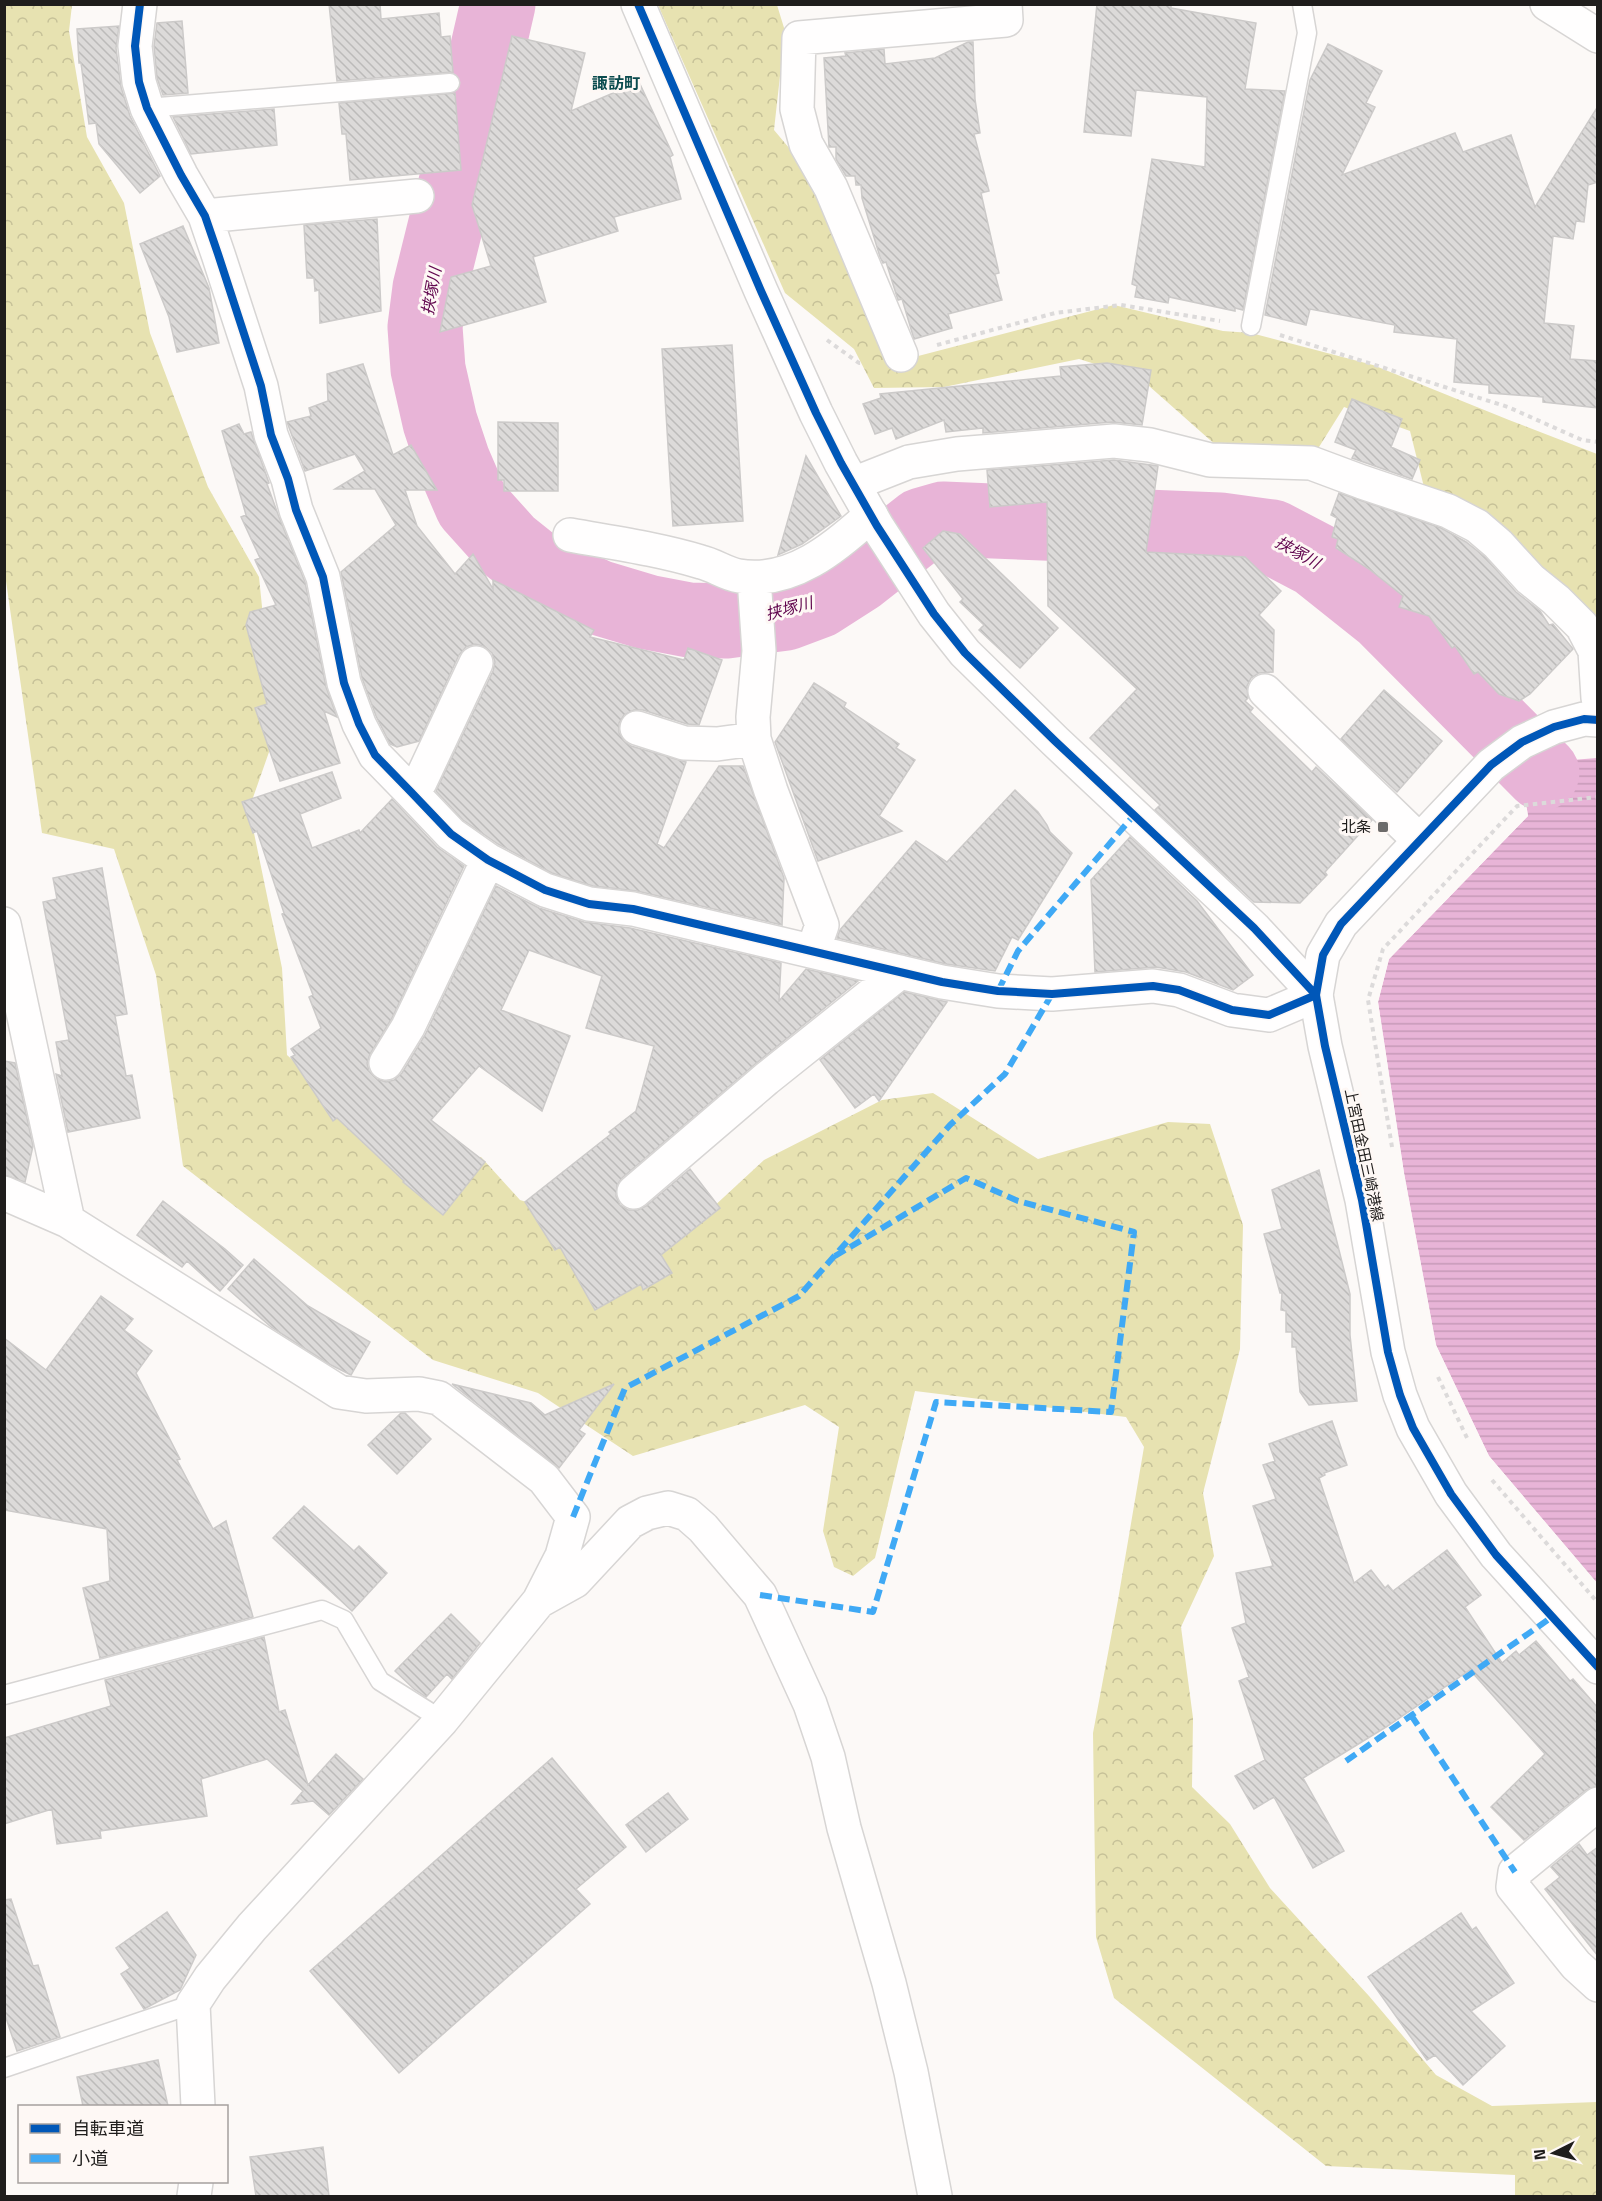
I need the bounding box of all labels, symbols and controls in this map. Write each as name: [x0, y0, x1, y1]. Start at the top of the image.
district label: 諏訪町: [592, 71, 640, 95]
water label: 挟塚川: [415, 263, 447, 317]
water label: 挟塚川: [1271, 530, 1327, 575]
water label: 挟塚川: [763, 590, 817, 626]
place label: 北条: [1341, 815, 1371, 838]
marker: 北条: [1376, 820, 1390, 834]
street label: 上宮田金田三崎港線: [1339, 1086, 1390, 1223]
legend: [18, 2105, 228, 2183]
text: 自転車道: [72, 2115, 144, 2142]
north arrow: [1524, 2123, 1584, 2183]
text: 小道: [72, 2145, 108, 2172]
text: N: [1527, 2148, 1552, 2161]

